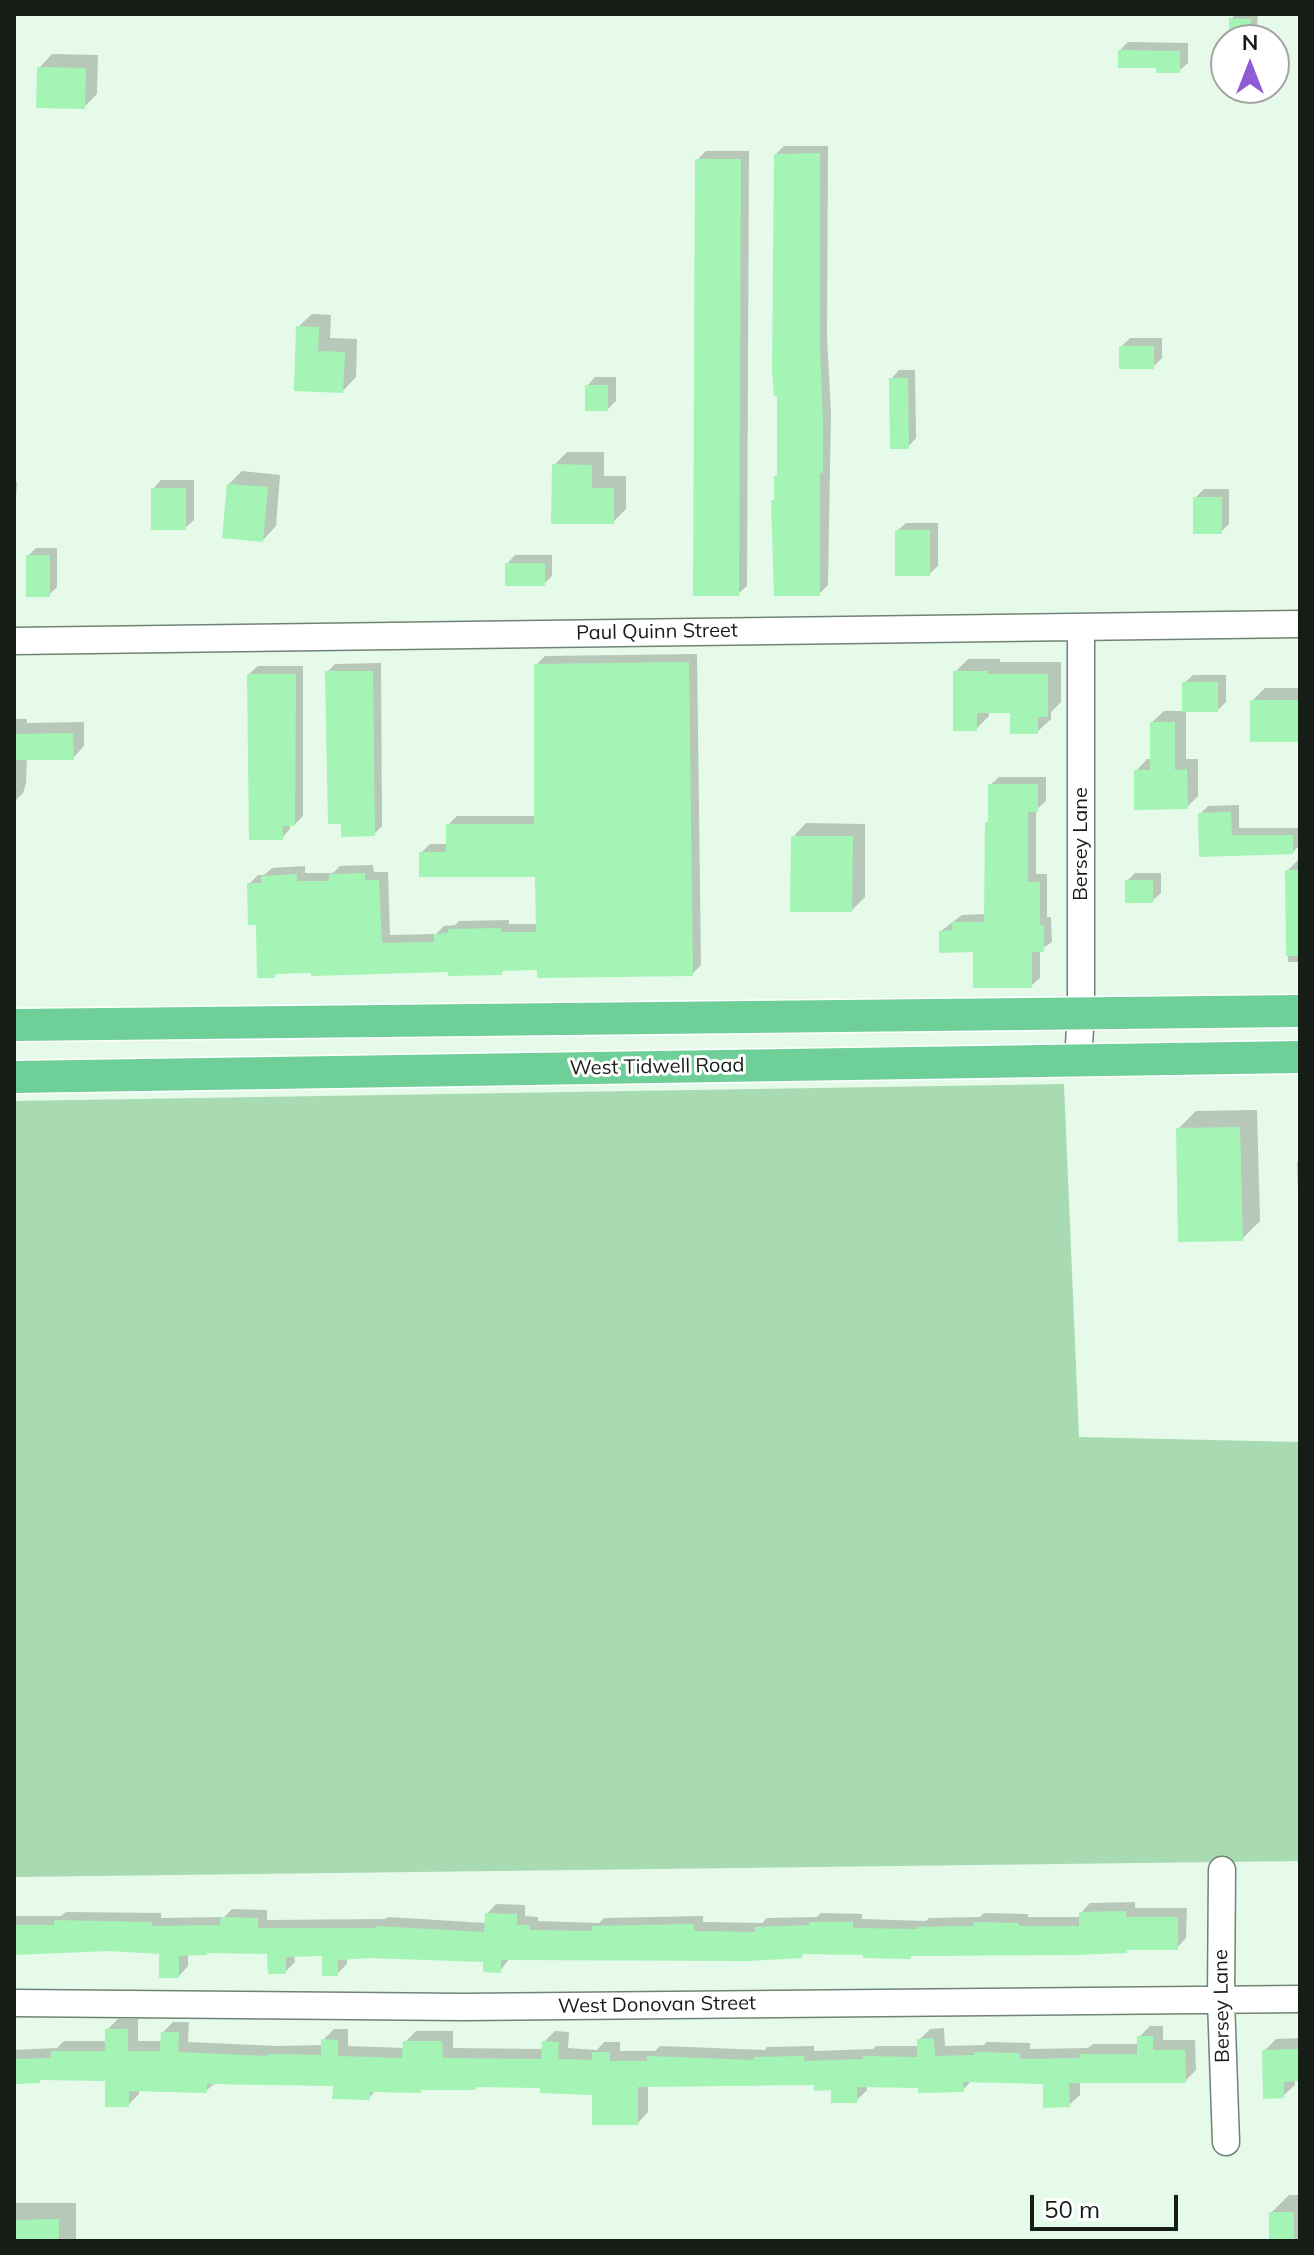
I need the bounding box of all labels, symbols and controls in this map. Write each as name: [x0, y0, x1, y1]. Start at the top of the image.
north arrow: [1210, 24, 1290, 104]
text: N: [1242, 28, 1258, 56]
street label: Paul Quinn Street: [576, 619, 738, 645]
street label: Bersey Lane: [1069, 787, 1093, 901]
street label: West Tidwell Road: [569, 1053, 745, 1081]
street label: Bersey Lane: [1209, 1949, 1235, 2063]
street label: West Donovan Street: [558, 1991, 756, 2019]
scale bar: [1034, 2179, 1182, 2229]
text: 50 m: [1044, 2194, 1100, 2224]

